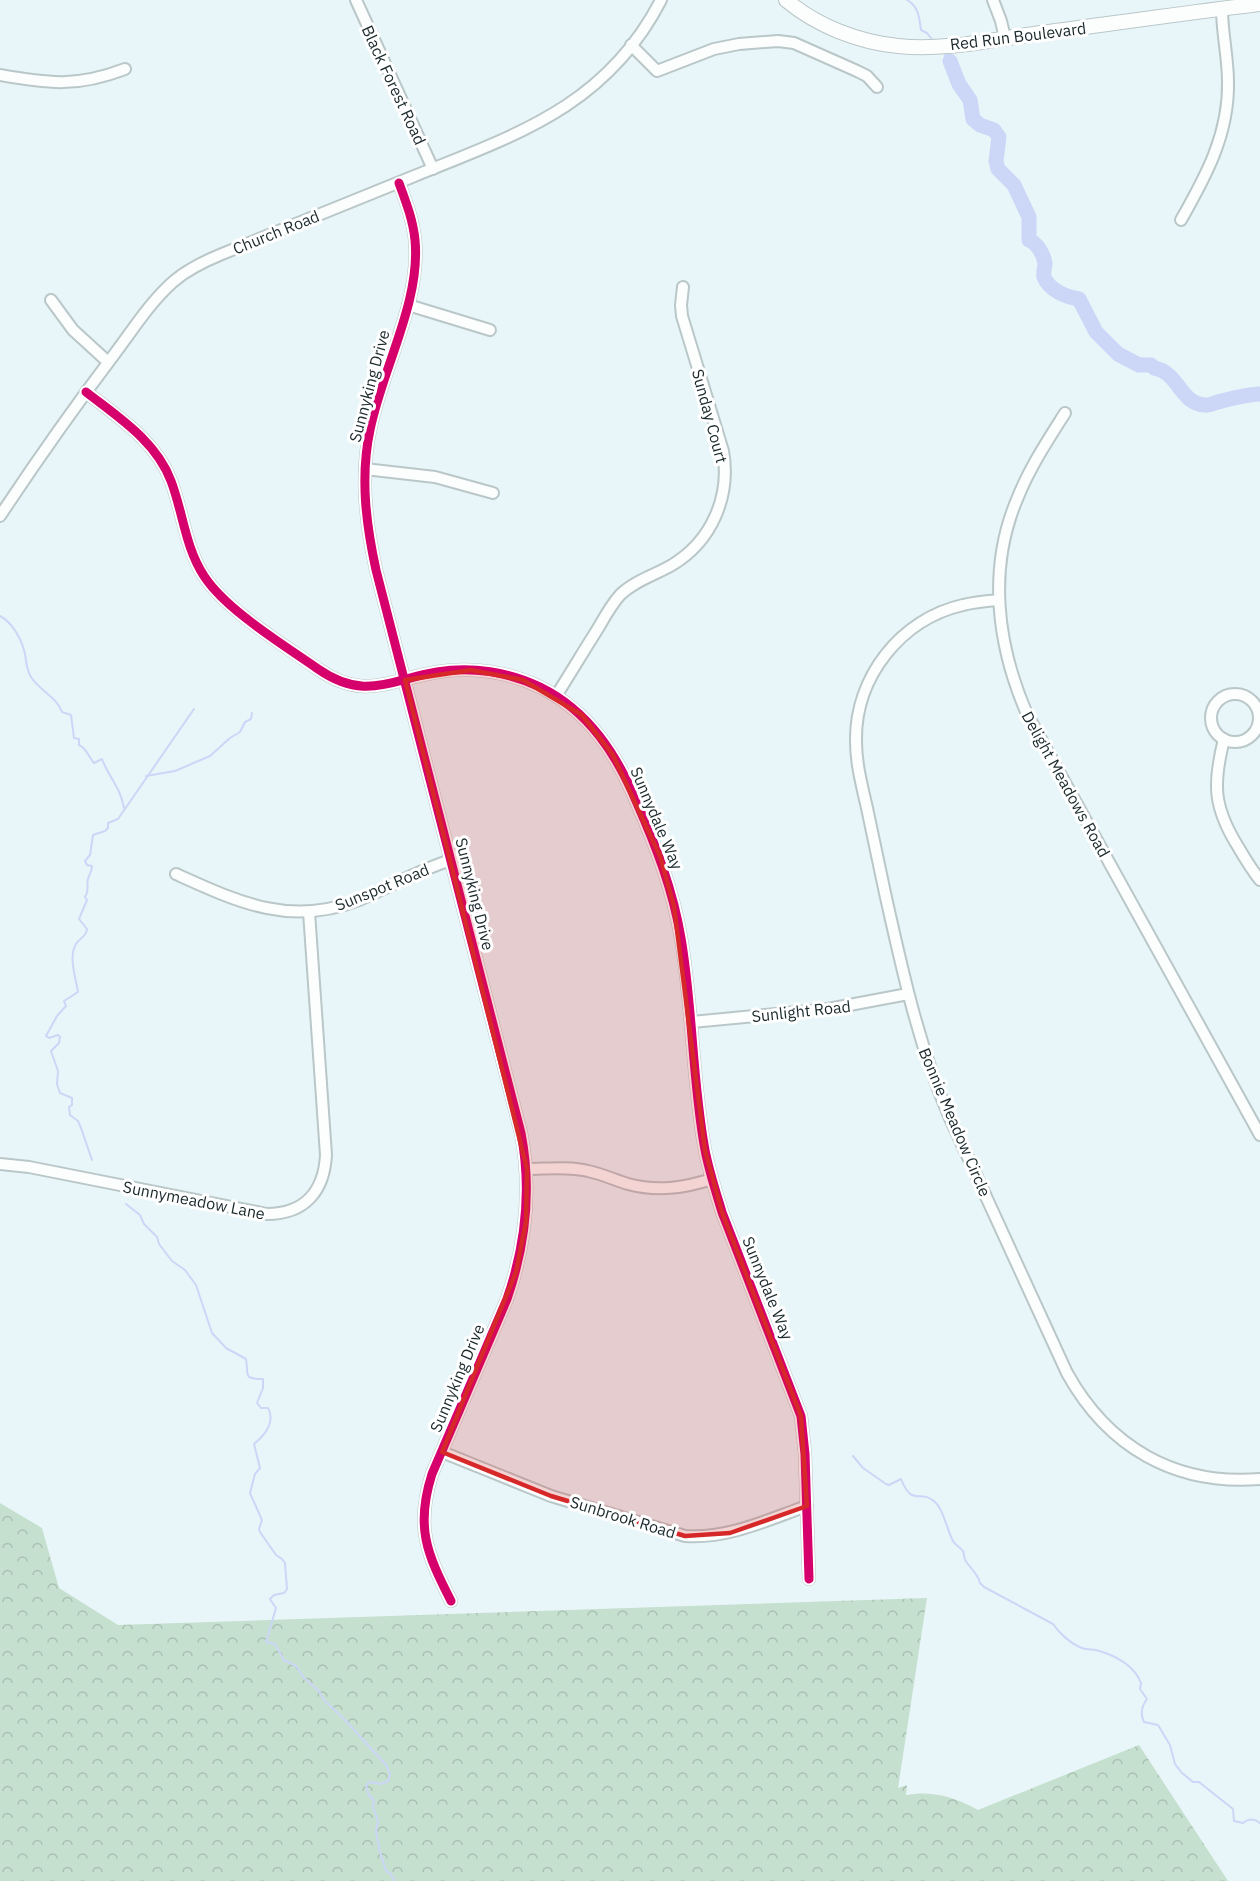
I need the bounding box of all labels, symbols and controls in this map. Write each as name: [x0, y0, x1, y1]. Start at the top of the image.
street label: Red Run Boulevard: [949, 18, 1087, 54]
street label: Black Forest Road: [358, 22, 430, 148]
street label: Church Road: [230, 206, 322, 258]
street label: Sunnyking Drive: [344, 328, 394, 444]
street label: Sunday Court: [688, 367, 732, 465]
street label: Delight Meadows Road: [1018, 707, 1114, 861]
street label: Sunnydale Way: [626, 764, 688, 872]
street label: Sunnyking Drive: [451, 836, 499, 953]
street label: Sunspot Road: [332, 859, 432, 915]
street label: Sunlight Road: [750, 996, 852, 1026]
street label: Bonnie Meadow Circle: [915, 1045, 995, 1200]
street label: Sunnymeadow Lane: [121, 1176, 267, 1224]
street label: Sunnydale Way: [738, 1233, 798, 1343]
street label: Sunnyking Drive: [425, 1321, 489, 1435]
street label: Sunbrook Road: [568, 1491, 678, 1543]

